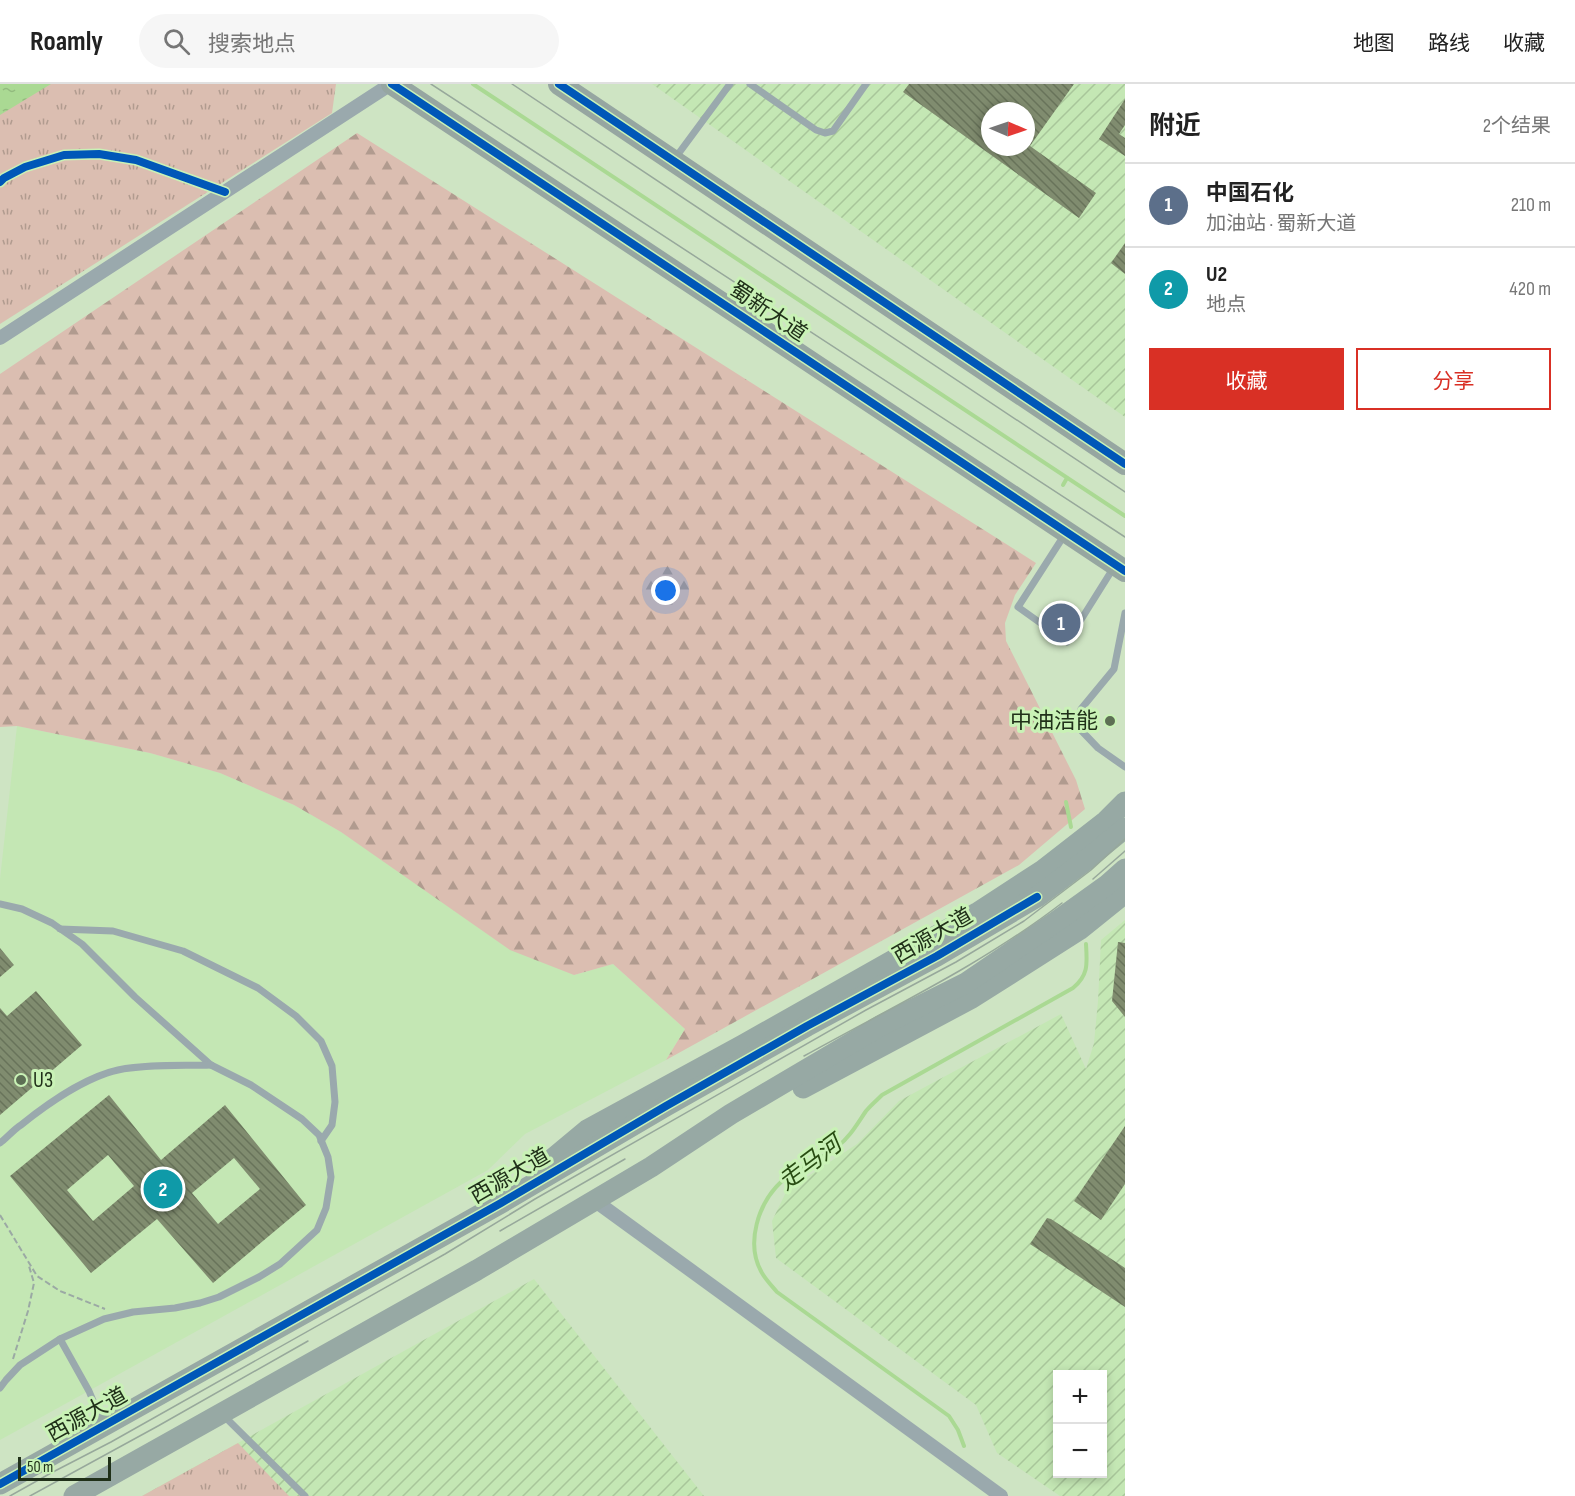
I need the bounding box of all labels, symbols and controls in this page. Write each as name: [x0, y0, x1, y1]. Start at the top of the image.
search box: [139, 14, 559, 68]
text: Roamly: [30, 25, 103, 58]
icon: search: [160, 25, 193, 58]
text: 搜索地点: [208, 31, 296, 58]
text: 地图: [1353, 31, 1395, 56]
text: 路线: [1428, 31, 1470, 56]
text: 收藏: [1503, 31, 1545, 56]
north arrow: [981, 102, 1035, 156]
text: 附近: [1149, 111, 1201, 142]
text: 2个结果: [1483, 114, 1551, 138]
text: 中国石化: [1206, 180, 1294, 207]
text: 1: [1165, 193, 1172, 217]
text: 210 m: [1511, 193, 1551, 217]
text: 加油站 · 蜀新大道: [1206, 212, 1356, 236]
text: U2: [1206, 261, 1227, 288]
street label: 蜀新大道: [724, 276, 812, 348]
text: 2: [1164, 277, 1173, 301]
text: 420 m: [1509, 277, 1551, 301]
text: 地点: [1206, 293, 1246, 317]
button: 收藏: [1149, 348, 1344, 410]
button: 分享: [1356, 348, 1551, 410]
your location: [651, 576, 680, 605]
pin: 1: [1042, 600, 1080, 646]
place label: 中油洁能: [1010, 708, 1098, 735]
marker: 中油洁能: [1103, 714, 1117, 728]
street label: 西源大道: [888, 902, 978, 970]
place label: U3: [33, 1067, 53, 1094]
marker: U3: [14, 1073, 28, 1087]
water label: 走马河: [773, 1127, 851, 1196]
street label: 西源大道: [465, 1142, 555, 1210]
pin: 2: [144, 1166, 182, 1212]
map controls: [1053, 1370, 1107, 1478]
button: +: [1053, 1370, 1107, 1424]
street label: 西源大道: [42, 1382, 132, 1448]
button: −: [1053, 1424, 1107, 1478]
scale bar: [18, 1454, 111, 1482]
text: 50 m: [27, 1458, 53, 1477]

